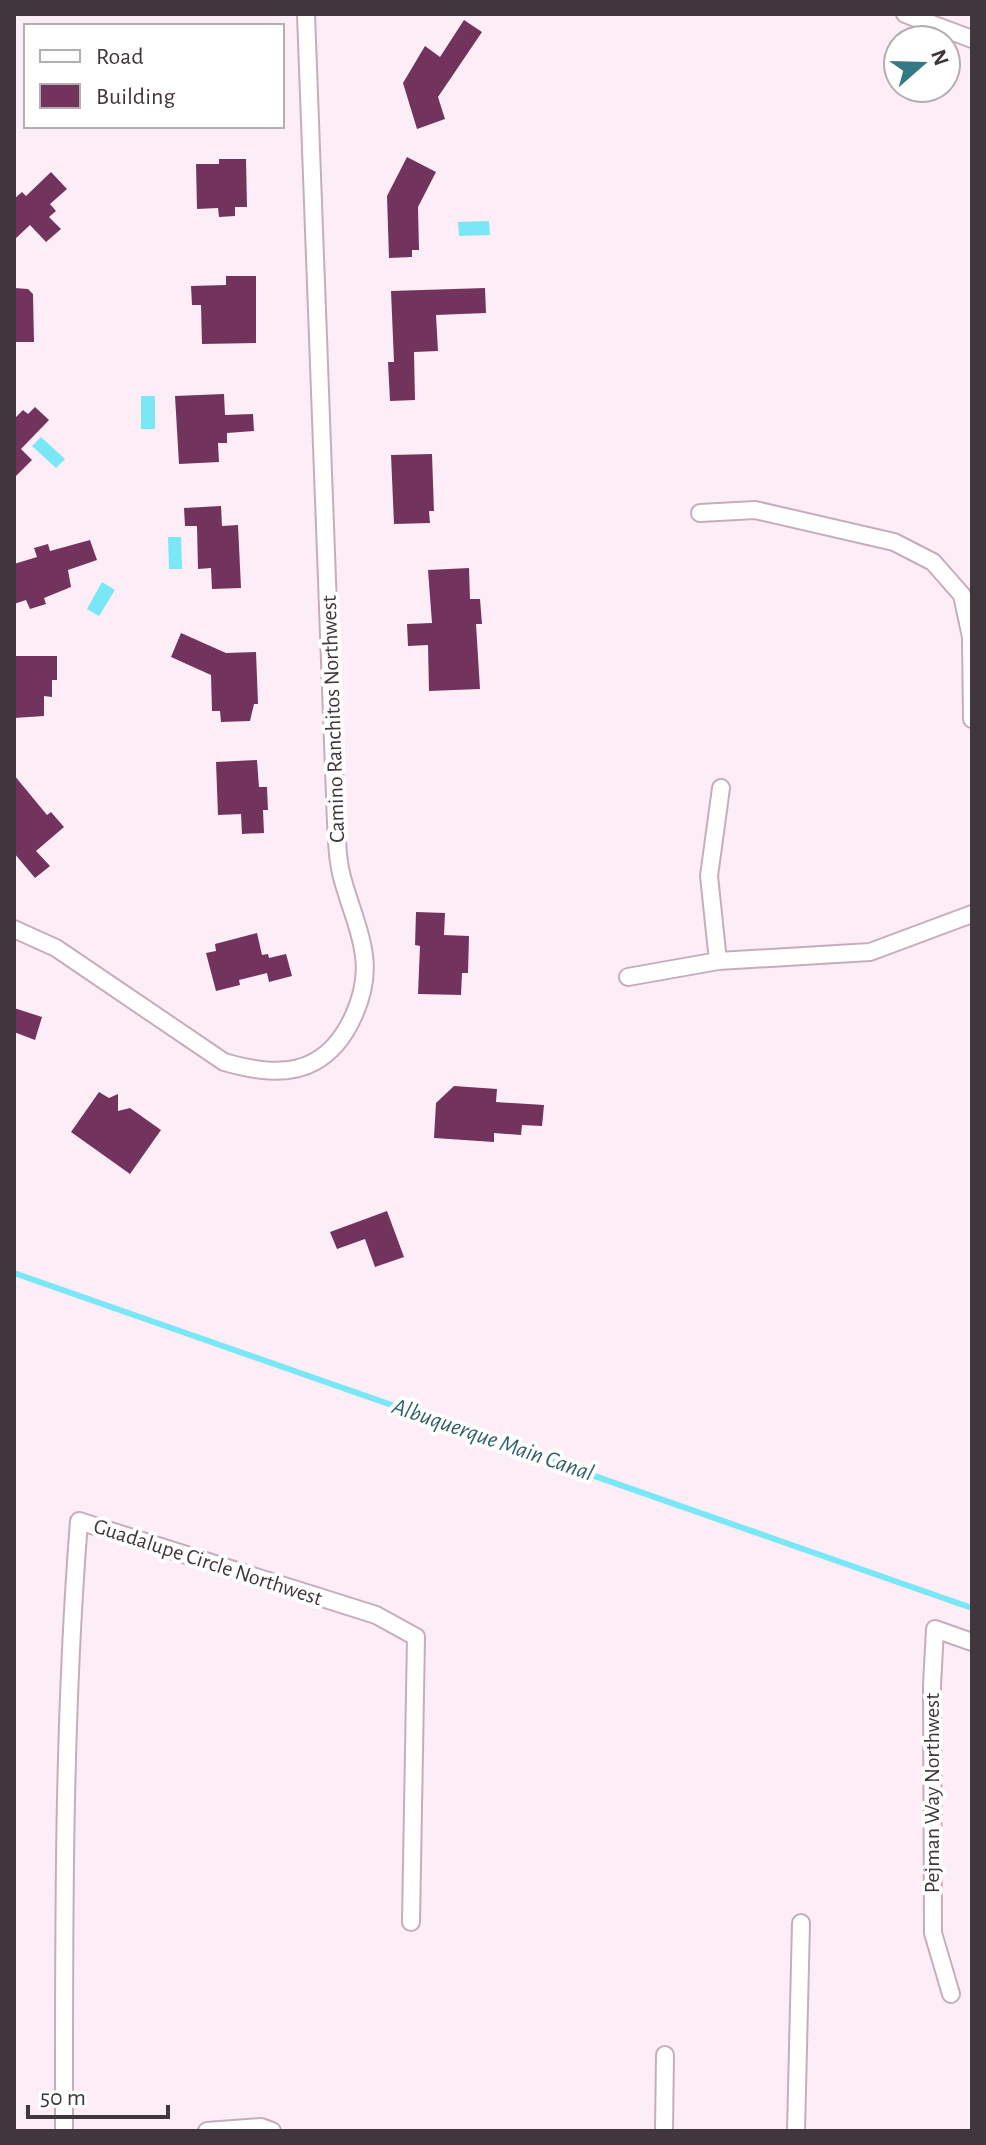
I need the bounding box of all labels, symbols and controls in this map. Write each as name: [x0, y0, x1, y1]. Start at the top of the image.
legend: [24, 24, 284, 128]
north arrow: [882, 24, 962, 104]
text: Road: [96, 45, 144, 69]
text: N: [927, 47, 953, 68]
text: Building: [96, 85, 175, 109]
street label: Camino Ranchitos Northwest: [318, 595, 348, 843]
water label: Albuquerque Main Canal: [388, 1394, 597, 1486]
street label: Guadalupe Circle Northwest: [91, 1515, 325, 1609]
street label: Pejman Way Northwest: [921, 1693, 943, 1893]
scale bar: [28, 2069, 168, 2119]
text: 50 m: [40, 2086, 86, 2110]

